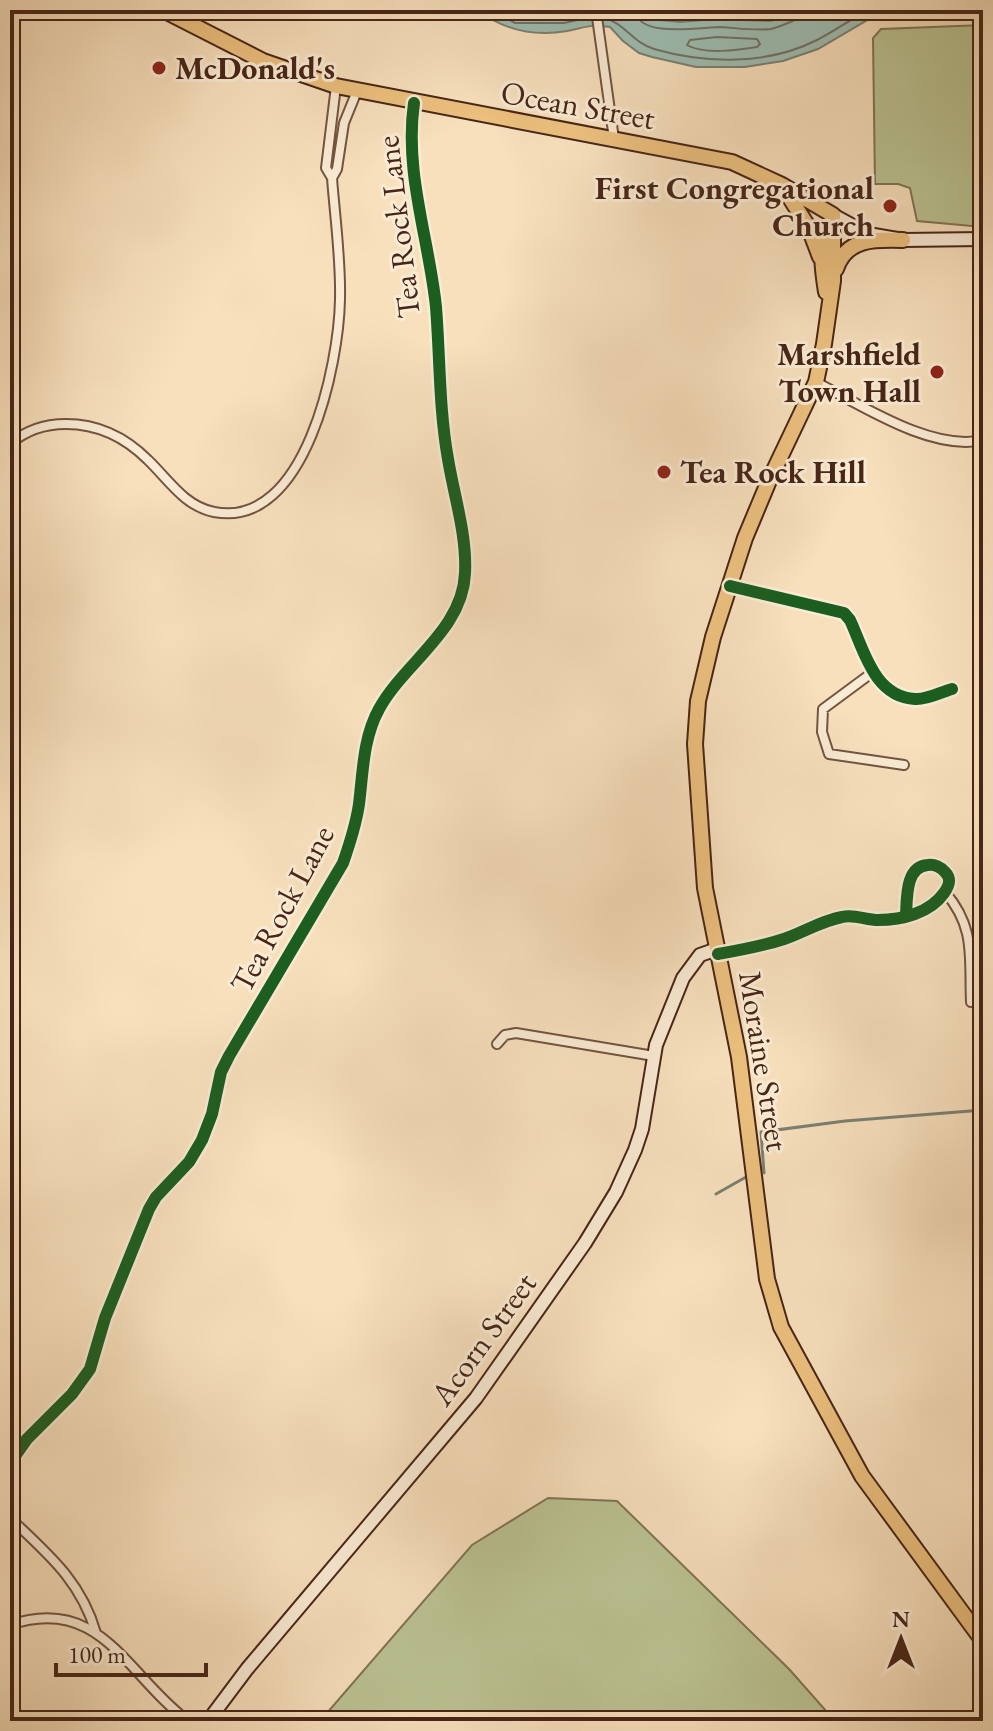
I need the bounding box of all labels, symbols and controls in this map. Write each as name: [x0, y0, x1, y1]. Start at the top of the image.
place label: McDonald's: [175, 47, 335, 89]
marker: McDonald's: [150, 59, 168, 77]
street label: Ocean Street: [498, 71, 658, 139]
street label: Tea Rock Lane: [366, 133, 430, 321]
place label: First Congregational Church: [595, 167, 874, 246]
marker: First Congregational Church: [881, 197, 899, 215]
place label: Marshfield Town Hall: [777, 333, 921, 412]
marker: Marshfield Town Hall: [928, 363, 946, 381]
place label: Tea Rock Hill: [680, 451, 866, 493]
marker: Tea Rock Hill: [655, 463, 673, 481]
street label: Tea Rock Lane: [220, 818, 344, 1000]
street label: Moraine Street: [729, 968, 799, 1154]
street label: Acorn Street: [420, 1264, 545, 1415]
north arrow: [861, 1599, 941, 1679]
text: N: [892, 1605, 910, 1634]
scale bar: [56, 1627, 206, 1677]
text: 100 m: [68, 1639, 126, 1670]

